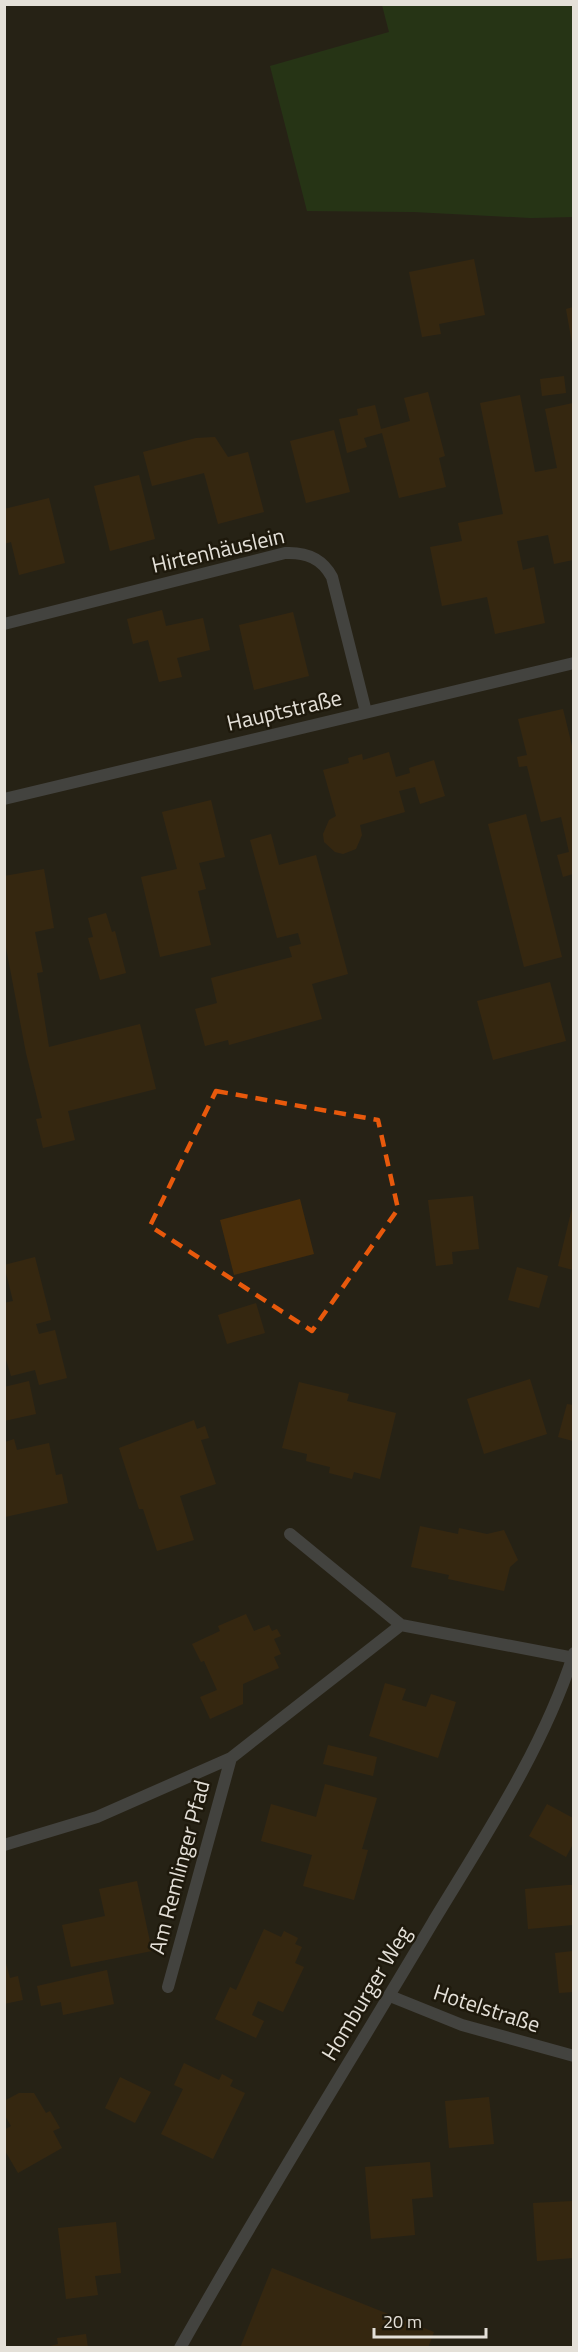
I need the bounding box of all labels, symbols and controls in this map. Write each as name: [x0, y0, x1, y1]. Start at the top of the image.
street label: Hirtenhäuslein: [148, 518, 288, 582]
street label: Hauptstraße: [223, 680, 345, 740]
street label: Am Remlinger Pfad: [139, 1776, 219, 1958]
street label: Homburger Weg: [312, 1919, 420, 2067]
street label: Hotelstraße: [429, 1975, 545, 2041]
scale bar: [374, 2301, 486, 2339]
text: 20 m: [383, 2308, 422, 2335]

